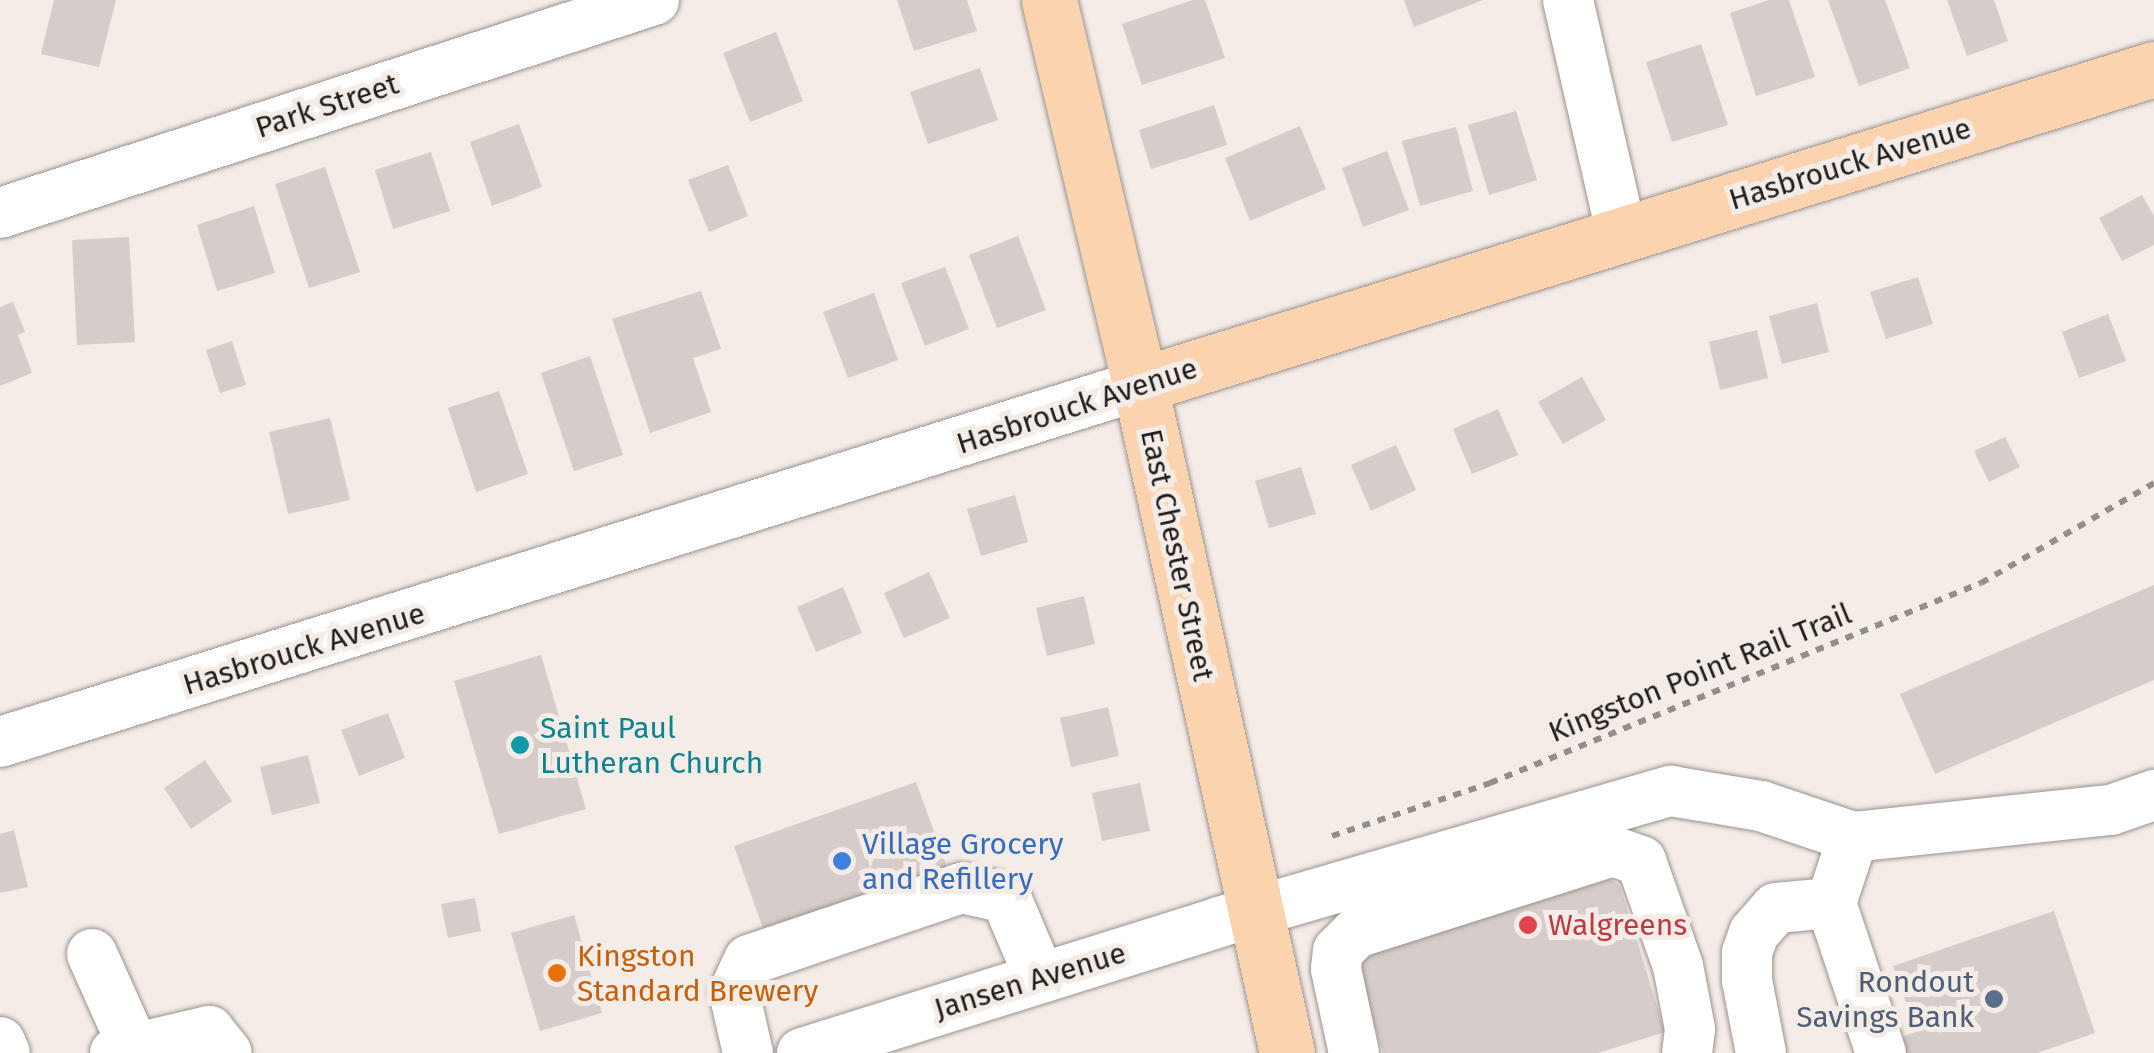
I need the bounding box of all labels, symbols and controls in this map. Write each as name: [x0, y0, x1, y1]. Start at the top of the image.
street label: Park Street: [251, 66, 403, 146]
street label: Hasbrouck Avenue: [1725, 110, 1975, 218]
street label: Hasbrouck Avenue: [952, 350, 1202, 462]
street label: East Chester Street: [1133, 426, 1221, 684]
street label: Hasbrouck Avenue: [179, 595, 429, 703]
street label: Kingston Point Rail Trail: [1543, 596, 1857, 750]
place label: Saint Paul Lutheran Church: [540, 710, 763, 780]
marker: Saint Paul Lutheran Church: [509, 734, 531, 756]
place label: Village Grocery and Refillery: [862, 826, 1064, 896]
marker: Village Grocery and Refillery: [831, 850, 853, 872]
place label: Walgreens: [1548, 907, 1687, 943]
marker: Walgreens: [1517, 914, 1539, 936]
street label: Jansen Avenue: [930, 935, 1130, 1027]
place label: Kingston Standard Brewery: [577, 938, 818, 1008]
marker: Kingston Standard Brewery: [546, 962, 568, 984]
place label: Rondout Savings Bank: [1796, 964, 1974, 1034]
marker: Rondout Savings Bank: [1983, 988, 2005, 1010]

